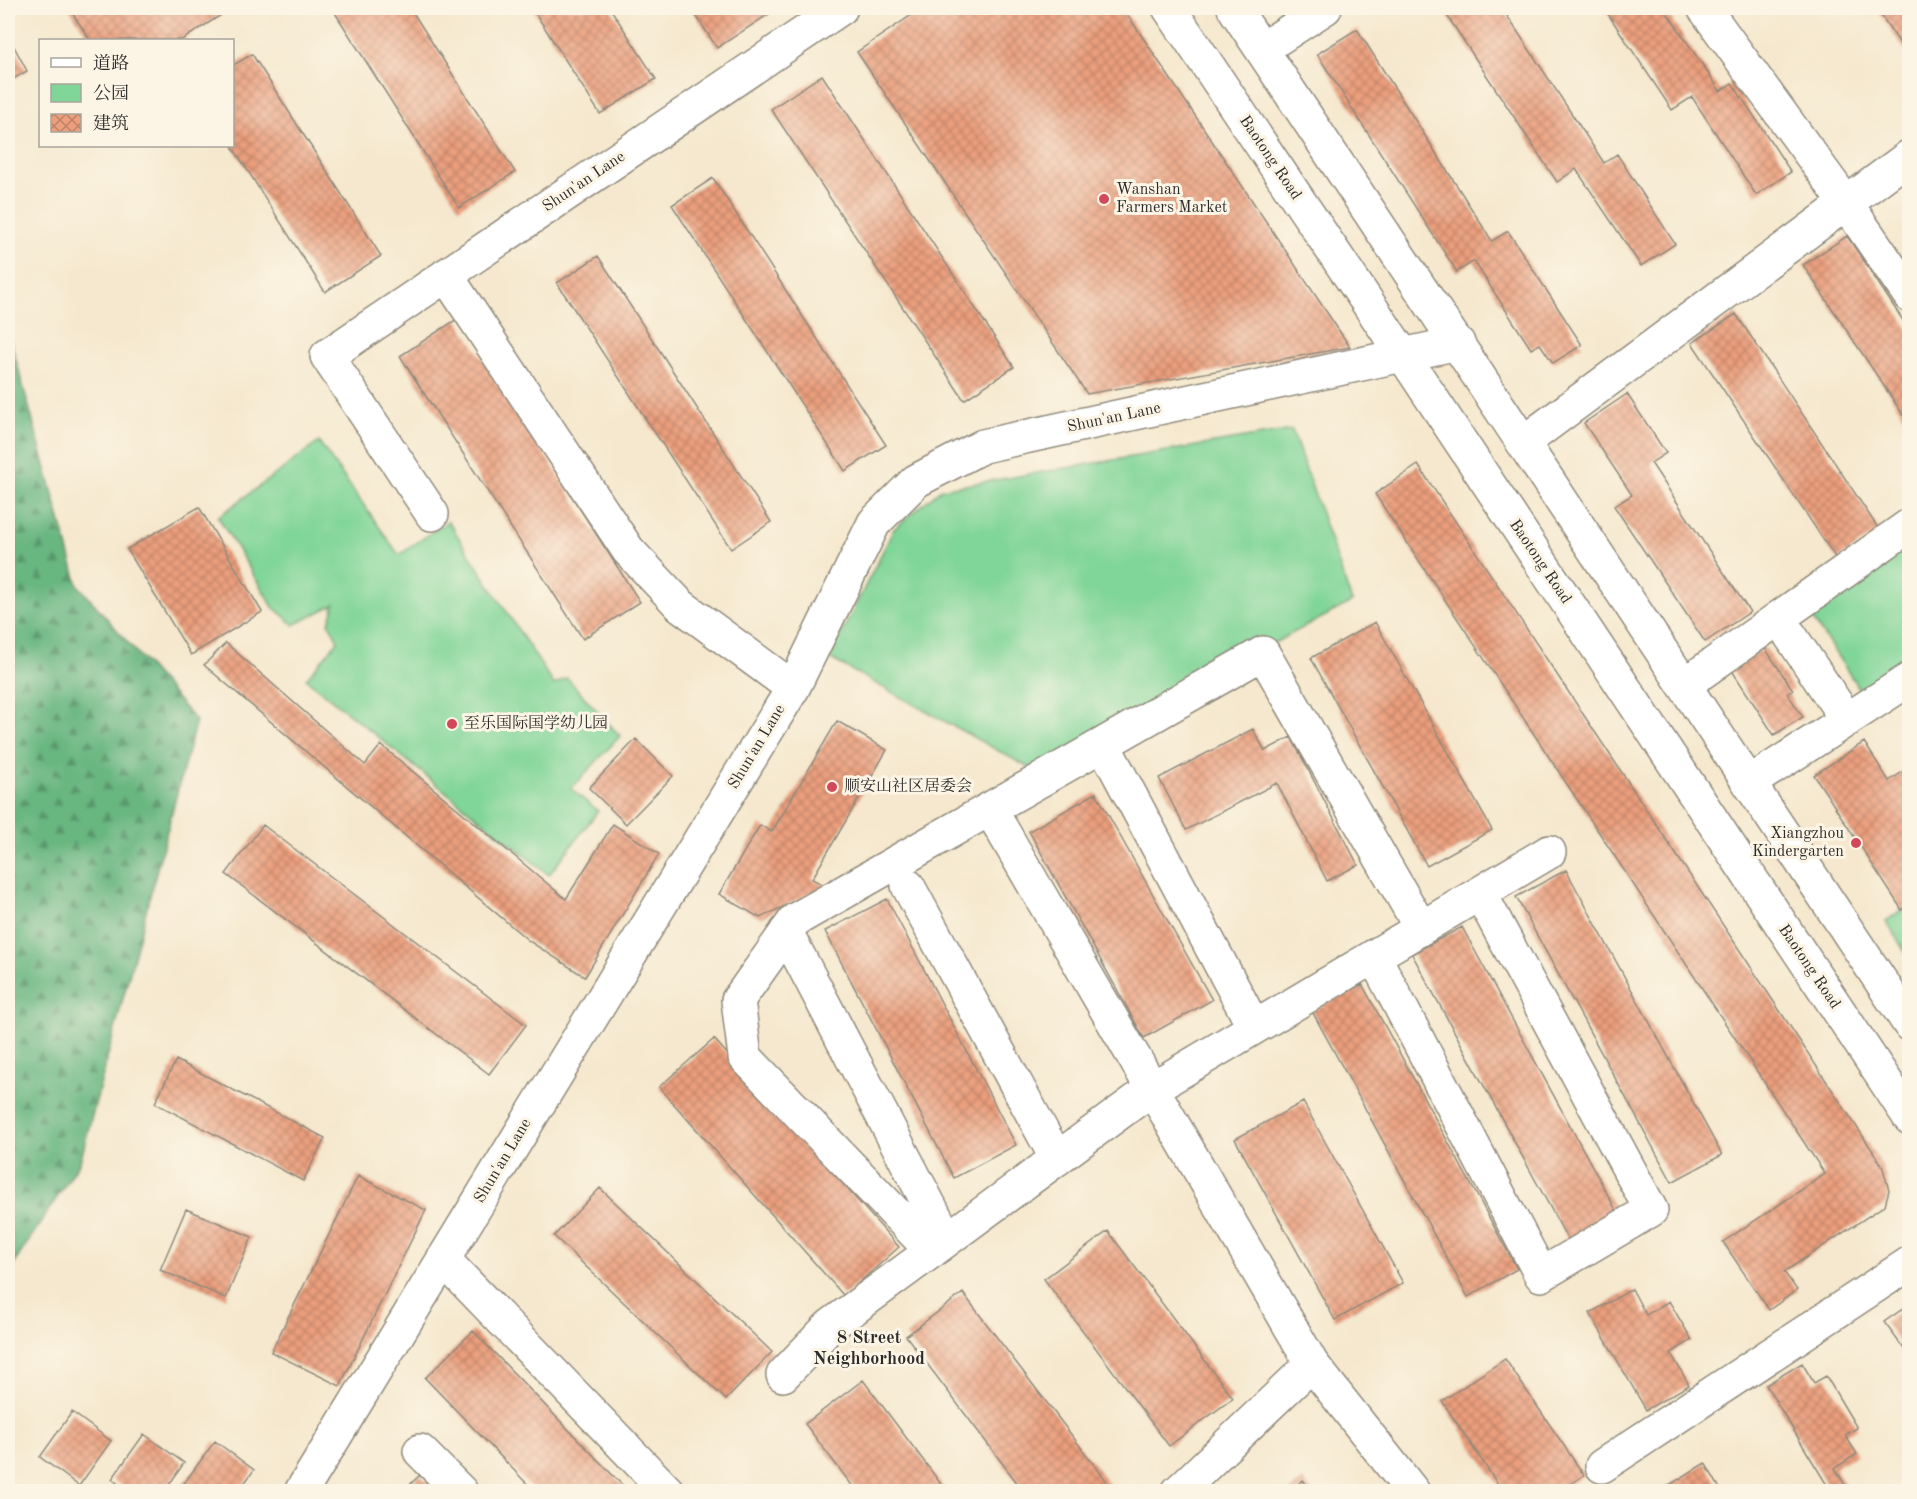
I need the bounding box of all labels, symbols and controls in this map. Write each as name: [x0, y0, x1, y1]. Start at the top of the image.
legend: [39, 39, 234, 147]
text: 道路: [93, 53, 129, 73]
text: 公园: [93, 84, 129, 103]
text: 建筑: [93, 113, 129, 133]
street label: Baotong Road: [1236, 113, 1304, 203]
street label: Shun'an Lane: [540, 149, 628, 215]
place label: Wanshan Farmers Market: [1116, 182, 1228, 216]
marker: Wanshan Farmers Market: [1097, 192, 1111, 206]
street label: Shun'an Lane: [1066, 400, 1162, 436]
street label: Baotong Road: [1506, 517, 1574, 607]
street label: Shun'an Lane: [726, 702, 788, 792]
place label: 至乐国际国学幼儿园: [464, 714, 608, 732]
marker: 至乐国际国学幼儿园: [445, 717, 459, 731]
place label: 顺安山社区居委会: [844, 777, 972, 795]
marker: 顺安山社区居委会: [825, 780, 839, 794]
place label: Xiangzhou Kindergarten: [1752, 826, 1844, 860]
marker: Xiangzhou Kindergarten: [1849, 836, 1863, 850]
street label: Baotong Road: [1775, 922, 1843, 1012]
street label: Shun'an Lane: [472, 1116, 534, 1206]
district label: 8 Street Neighborhood: [813, 1329, 925, 1368]

